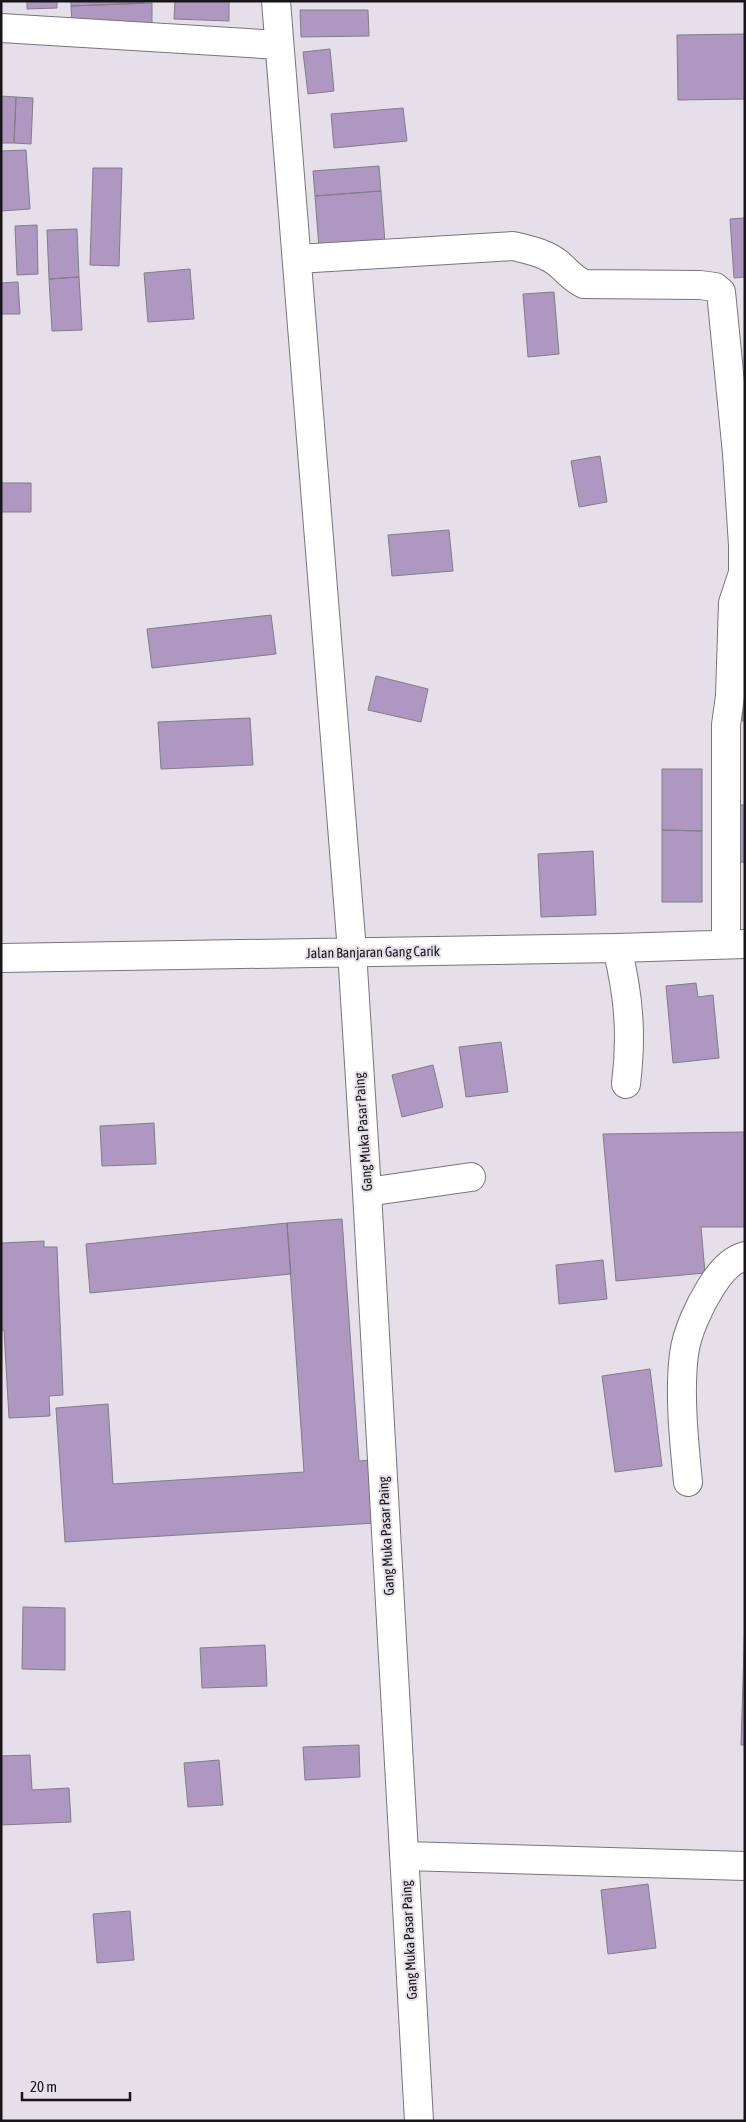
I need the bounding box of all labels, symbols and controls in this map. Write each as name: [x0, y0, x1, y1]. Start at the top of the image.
street label: Jalan Banjaran Gang Carik: [306, 943, 440, 961]
street label: Gang Muka Pasar Paing: [351, 1072, 375, 1192]
street label: Gang Muka Pasar Paing: [375, 1476, 397, 1596]
street label: Gang Muka Pasar Paing: [398, 1880, 420, 2000]
scale bar: [22, 2070, 130, 2102]
text: 20 m: [30, 2078, 57, 2095]

